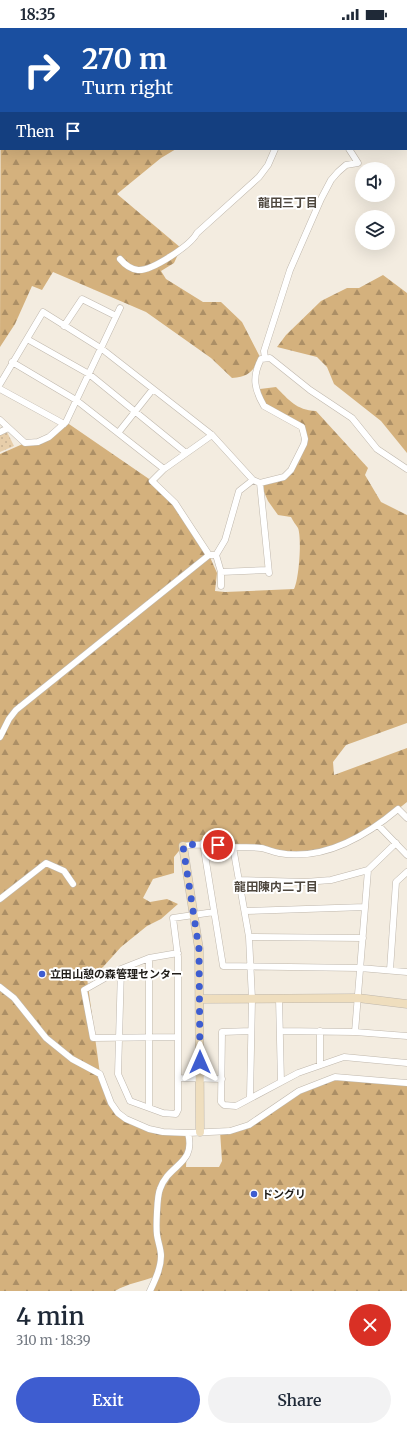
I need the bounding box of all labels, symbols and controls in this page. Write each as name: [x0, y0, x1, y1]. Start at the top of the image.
text: 18:35: [20, 5, 56, 24]
text: 270 m: [82, 41, 167, 77]
icon: right: [16, 44, 68, 96]
text: Turn right: [82, 76, 173, 99]
icon: arrive: [62, 120, 84, 142]
text: Then: [16, 122, 54, 141]
map controls: [355, 162, 395, 250]
button: sound: [355, 162, 395, 202]
district label: 龍田三丁目: [258, 195, 318, 210]
button: layers: [355, 210, 395, 250]
pin: [201, 828, 235, 862]
icon: arrive: [207, 834, 229, 856]
district label: 龍田陳内二丁目: [234, 879, 318, 894]
place label: 立田山憩の森管理センター: [50, 967, 182, 981]
marker: 立田山憩の森管理センター: [37, 969, 47, 979]
position arrow: [179, 1041, 221, 1083]
place label: ドングリ: [262, 1187, 306, 1201]
marker: ドングリ: [249, 1189, 259, 1199]
text: 4 min: [16, 1301, 85, 1332]
button: close: [349, 1304, 391, 1346]
text: 310 m · 18:39: [16, 1332, 91, 1349]
button: Exit: [16, 1377, 200, 1423]
button: Share: [208, 1377, 391, 1423]

